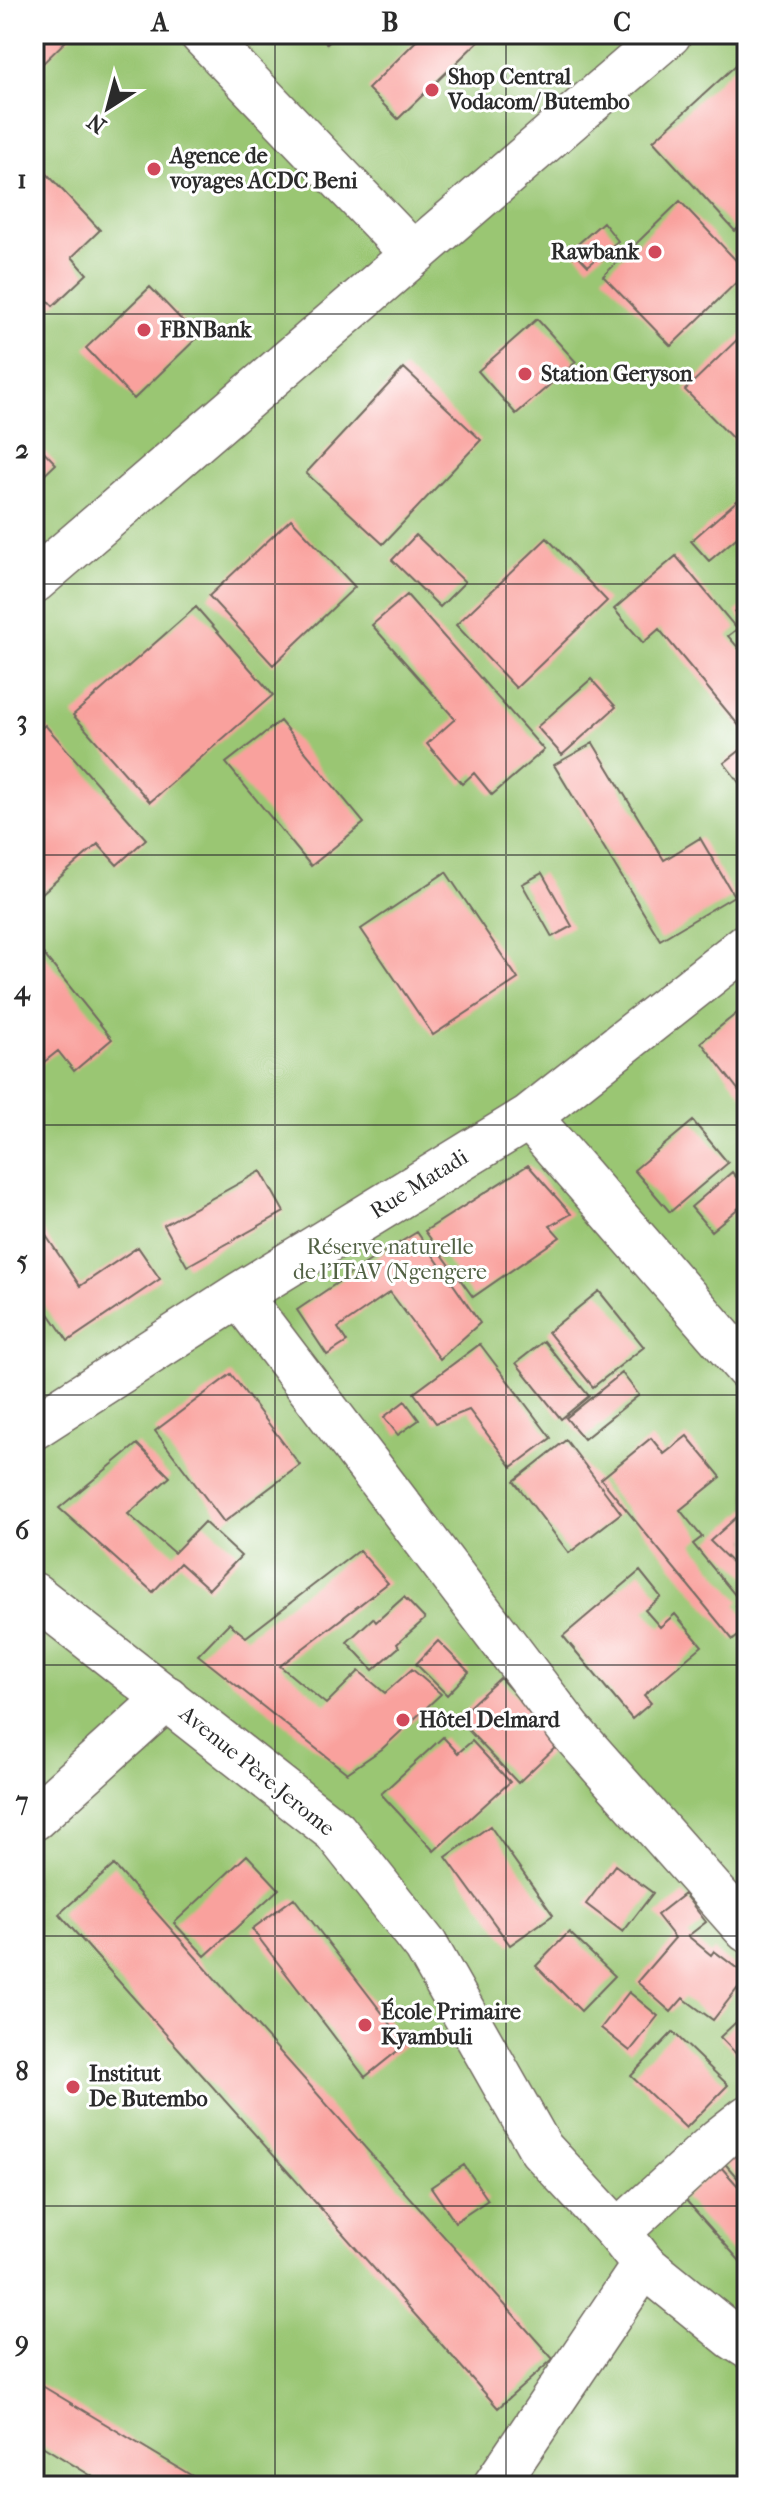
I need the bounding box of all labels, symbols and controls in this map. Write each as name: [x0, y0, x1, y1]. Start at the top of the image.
text: A: [150, 7, 170, 38]
text: B: [382, 7, 399, 38]
text: C: [613, 7, 631, 38]
place label: Shop Central Vodacom/ Butembo: [447, 64, 630, 115]
north arrow: [68, 68, 148, 148]
marker: Shop Central Vodacom/ Butembo: [423, 81, 441, 99]
text: N: [82, 108, 111, 139]
place label: Agence de voyages ACDC Beni: [168, 143, 358, 194]
marker: Agence de voyages ACDC Beni: [145, 160, 163, 178]
text: 1: [17, 164, 27, 195]
place label: Rawbank: [551, 239, 640, 265]
marker: Rawbank: [646, 243, 664, 261]
place label: FBNBank: [159, 317, 252, 343]
marker: FBNBank: [135, 321, 153, 339]
place label: Station Geryson: [541, 361, 693, 387]
marker: Station Geryson: [516, 365, 534, 383]
text: 2: [15, 434, 29, 465]
text: 3: [17, 705, 27, 736]
text: 4: [13, 975, 31, 1007]
street label: Rue Matadi: [365, 1143, 473, 1224]
park label: Réserve naturelle de l'ITAV (Ngengere: [293, 1234, 487, 1285]
text: 5: [16, 1245, 28, 1276]
text: 6: [15, 1515, 30, 1546]
street label: Avenue Père Jerome: [173, 1700, 340, 1842]
place label: Hôtel Delmard: [419, 1707, 561, 1733]
marker: Hôtel Delmard: [394, 1711, 412, 1729]
text: 7: [15, 1786, 29, 1817]
place label: École Primaire Kyambuli: [381, 1997, 521, 2050]
marker: École Primaire Kyambuli: [356, 2016, 374, 2034]
text: 8: [15, 2056, 29, 2087]
place label: Institut De Butembo: [89, 2061, 208, 2112]
marker: Institut De Butembo: [64, 2078, 82, 2096]
text: 9: [14, 2326, 29, 2357]

